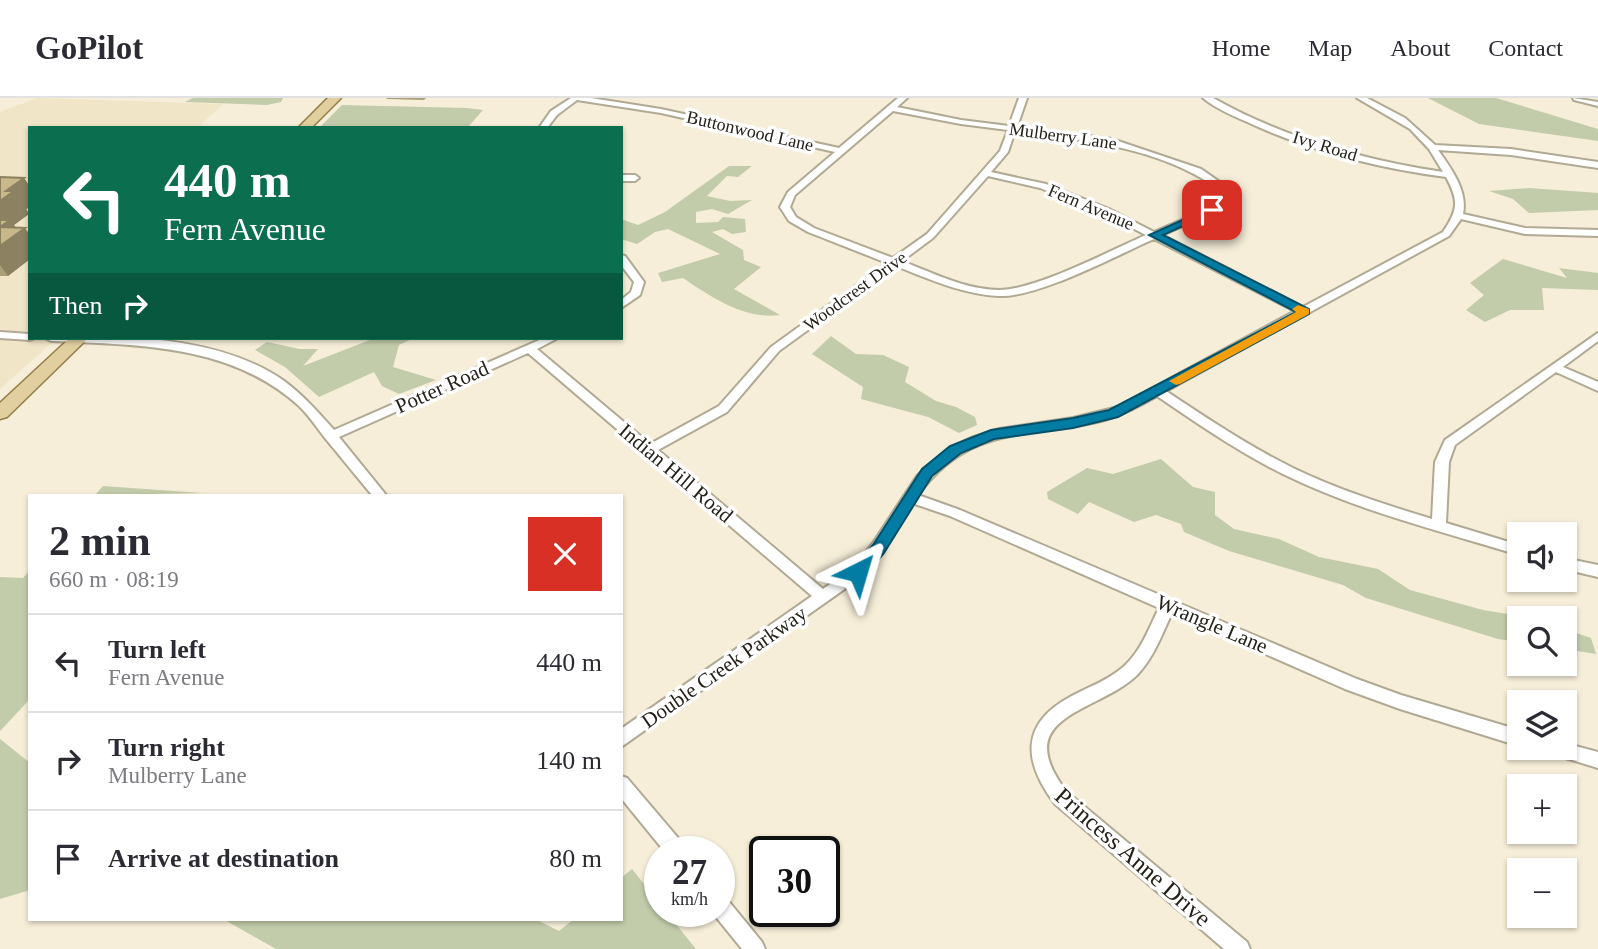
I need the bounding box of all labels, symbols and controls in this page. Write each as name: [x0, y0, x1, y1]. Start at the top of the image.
text: GoPilot: [35, 30, 143, 66]
text: Home: [1212, 35, 1270, 61]
text: Map: [1308, 35, 1352, 61]
text: About: [1390, 35, 1450, 61]
text: Contact: [1488, 35, 1563, 61]
street label: Buttonwood Lane: [685, 107, 815, 155]
street label: Mulberry Lane: [1008, 119, 1118, 153]
street label: Ivy Road: [1290, 127, 1360, 165]
text: 440 m: [164, 153, 291, 208]
icon: left: [49, 154, 140, 245]
street label: Fern Avenue: [1045, 180, 1137, 234]
pin: [1182, 180, 1242, 240]
icon: arrive: [1193, 191, 1231, 229]
text: Fern Avenue: [164, 211, 326, 247]
street label: Woodcrest Drive: [800, 247, 910, 335]
icon: right: [116, 287, 154, 325]
text: Then: [49, 291, 102, 320]
street label: Potter Road: [392, 356, 493, 418]
street label: Indian Hill Road: [614, 418, 738, 528]
button: close: [528, 517, 602, 591]
text: 2 min: [49, 518, 151, 564]
map controls: [1507, 522, 1577, 928]
button: sound: [1507, 522, 1577, 592]
position arrow: [821, 535, 895, 609]
text: 660 m · 08:19: [49, 567, 179, 592]
street label: Wrangle Lane: [1153, 590, 1271, 658]
street label: Double Creek Parkway: [637, 601, 812, 733]
button: search: [1507, 606, 1577, 676]
text: Turn left: [108, 635, 206, 664]
icon: left: [49, 644, 87, 682]
text: 440 m: [536, 648, 602, 677]
text: Fern Avenue: [108, 665, 224, 690]
button: layers: [1507, 690, 1577, 760]
text: Turn right: [108, 733, 225, 762]
icon: right: [49, 742, 87, 780]
text: 140 m: [536, 746, 602, 775]
text: Mulberry Lane: [108, 763, 247, 788]
button: +: [1507, 774, 1577, 844]
street label: Princess Anne Drive: [1050, 782, 1216, 932]
speed limit sign: 30: [749, 836, 840, 927]
icon: arrive: [49, 840, 87, 878]
text: Arrive at destination: [108, 844, 339, 873]
text: 80 m: [549, 844, 602, 873]
text: 27: [672, 853, 707, 892]
button: −: [1507, 858, 1577, 928]
text: km/h: [671, 889, 708, 909]

